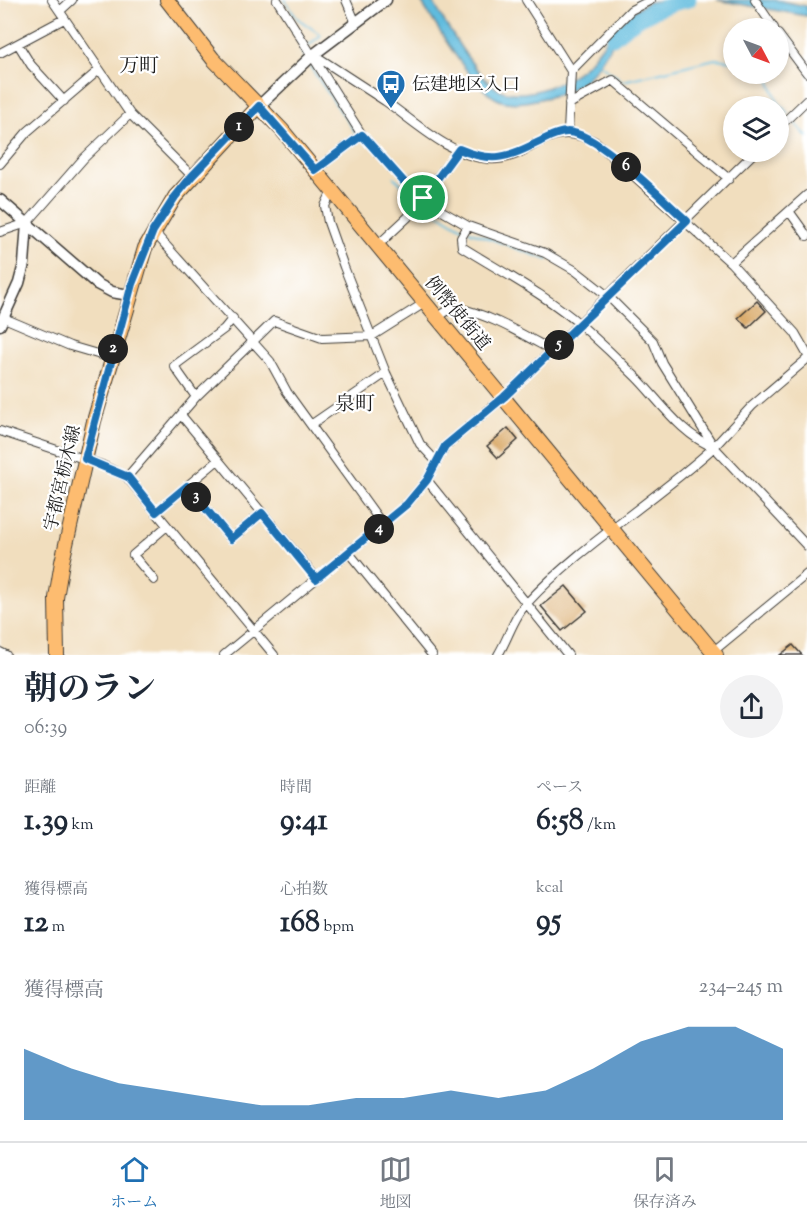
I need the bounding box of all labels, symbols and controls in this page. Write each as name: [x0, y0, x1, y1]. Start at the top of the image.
north arrow: [723, 18, 789, 84]
map controls: [723, 18, 789, 162]
district label: 万町: [119, 53, 159, 82]
bus stop icon: 伝建地区入口: [375, 68, 407, 110]
place label: 伝建地区入口: [412, 73, 520, 99]
button: layers: [723, 96, 789, 162]
pin: 1: [224, 112, 254, 142]
text: 1: [236, 115, 242, 138]
pin: 6: [611, 152, 641, 182]
text: 6: [622, 155, 630, 178]
pin: [397, 172, 448, 223]
icon: arrive: [406, 181, 439, 214]
street label: 例幣使街道: [418, 271, 495, 357]
pin: 5: [544, 330, 574, 360]
text: 5: [556, 333, 562, 356]
pin: 2: [98, 334, 128, 364]
text: 2: [109, 337, 117, 360]
district label: 泉町: [335, 391, 375, 420]
street label: 宇都宮栃木線: [39, 423, 89, 534]
pin: 3: [181, 482, 211, 512]
text: 3: [193, 485, 199, 508]
pin: 4: [364, 514, 394, 544]
text: 4: [375, 517, 383, 540]
text: 朝のラン: [24, 667, 156, 715]
button: share: [720, 675, 783, 738]
text: 06:39: [24, 714, 67, 743]
text: 距離: [24, 777, 56, 800]
text: 時間: [280, 777, 312, 800]
text: ペース: [536, 777, 583, 800]
text: 1.39: [24, 800, 68, 843]
text: 9:41: [280, 800, 328, 843]
text: 6:58: [536, 800, 584, 843]
text: km: [68, 814, 94, 837]
text: /km: [584, 814, 616, 837]
text: kcal: [536, 877, 564, 900]
text: 獲得標高: [24, 879, 88, 902]
text: 心拍数: [280, 879, 328, 902]
text: 95: [536, 900, 561, 943]
text: 12: [24, 902, 48, 945]
text: 168: [280, 902, 320, 945]
text: m: [48, 916, 65, 939]
text: bpm: [320, 916, 354, 939]
text: 234–245 m: [699, 973, 783, 1002]
text: 獲得標高: [24, 977, 104, 1006]
tab: ホーム: [110, 1153, 158, 1215]
tab: 地図: [379, 1153, 412, 1215]
tab: 保存済み: [633, 1153, 697, 1215]

